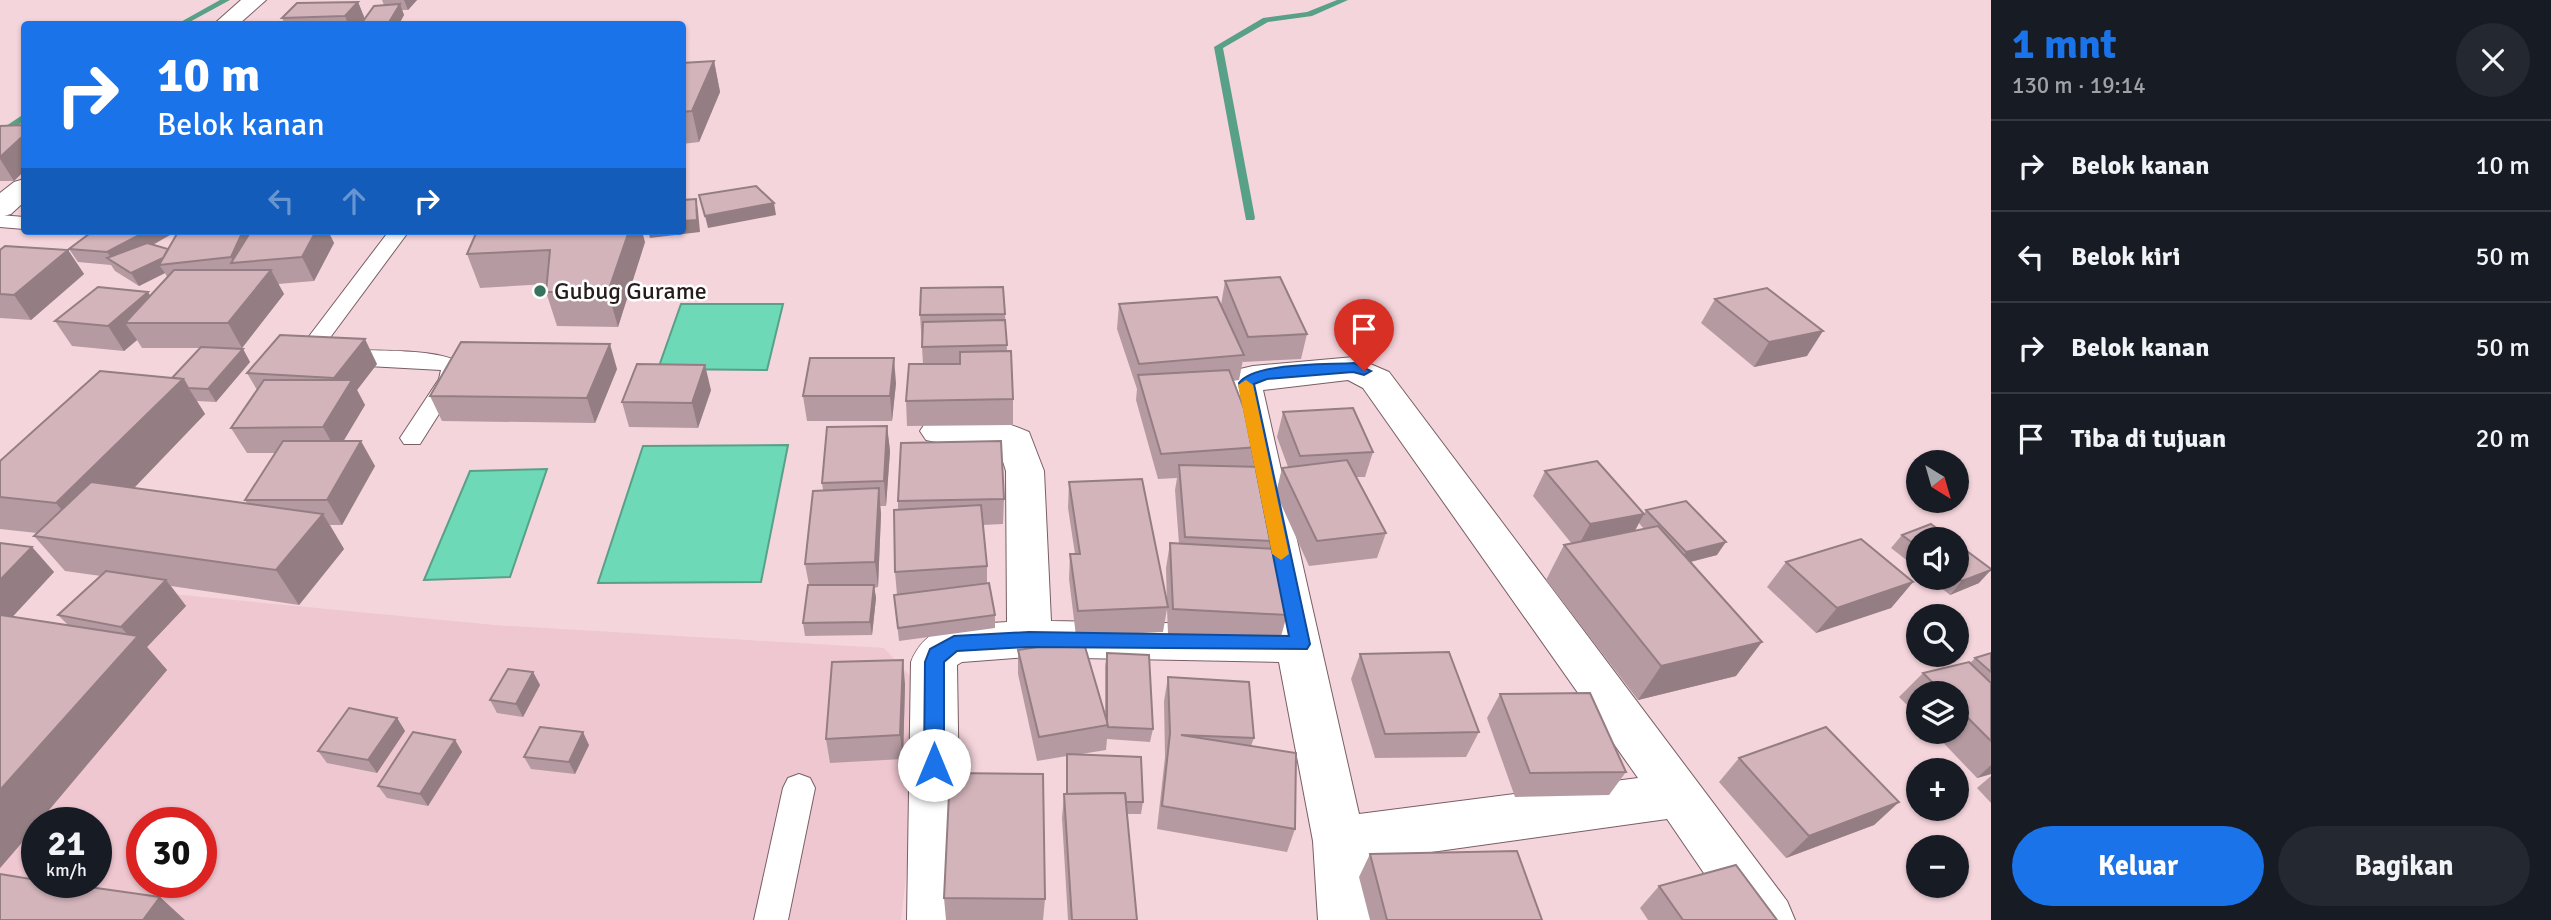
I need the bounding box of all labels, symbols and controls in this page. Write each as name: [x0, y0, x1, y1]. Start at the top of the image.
text: 1 mnt: [2012, 19, 2117, 70]
button: close: [2456, 23, 2530, 97]
text: 10 m: [157, 45, 260, 105]
icon: right: [42, 49, 133, 140]
text: 130 m · 19:14: [2012, 71, 2146, 100]
text: Belok kanan: [157, 105, 325, 144]
icon: right: [2012, 147, 2050, 185]
text: Belok kanan: [2071, 150, 2209, 182]
text: 10 m: [2475, 150, 2530, 182]
icon: left: [262, 182, 300, 220]
icon: ahead: [335, 182, 373, 220]
icon: right: [408, 182, 446, 220]
icon: left: [2012, 238, 2050, 276]
text: Belok kiri: [2071, 241, 2180, 273]
text: 50 m: [2475, 241, 2530, 273]
place label: Gubug Gurame: [554, 276, 707, 306]
marker: Gubug Gurame: [532, 283, 548, 299]
pin: [1334, 299, 1394, 371]
icon: arrive: [1345, 310, 1383, 348]
icon: right: [2012, 329, 2050, 367]
text: Belok kanan: [2071, 332, 2209, 364]
text: 50 m: [2475, 332, 2530, 364]
icon: arrive: [2012, 420, 2050, 458]
text: Tiba di tujuan: [2071, 423, 2226, 455]
text: 20 m: [2475, 423, 2530, 455]
north arrow: [1906, 450, 1969, 513]
map controls: [1906, 450, 1969, 898]
button: sound: [1906, 527, 1969, 590]
button: search: [1906, 604, 1969, 667]
button: layers: [1906, 681, 1969, 744]
position arrow: [897, 728, 971, 802]
button: +: [1906, 758, 1969, 821]
speed limit sign: 30: [126, 807, 217, 898]
text: 21: [48, 822, 85, 865]
button: Keluar: [2012, 826, 2264, 906]
button: Bagikan: [2278, 826, 2530, 906]
button: −: [1906, 835, 1969, 898]
text: km/h: [46, 859, 87, 881]

